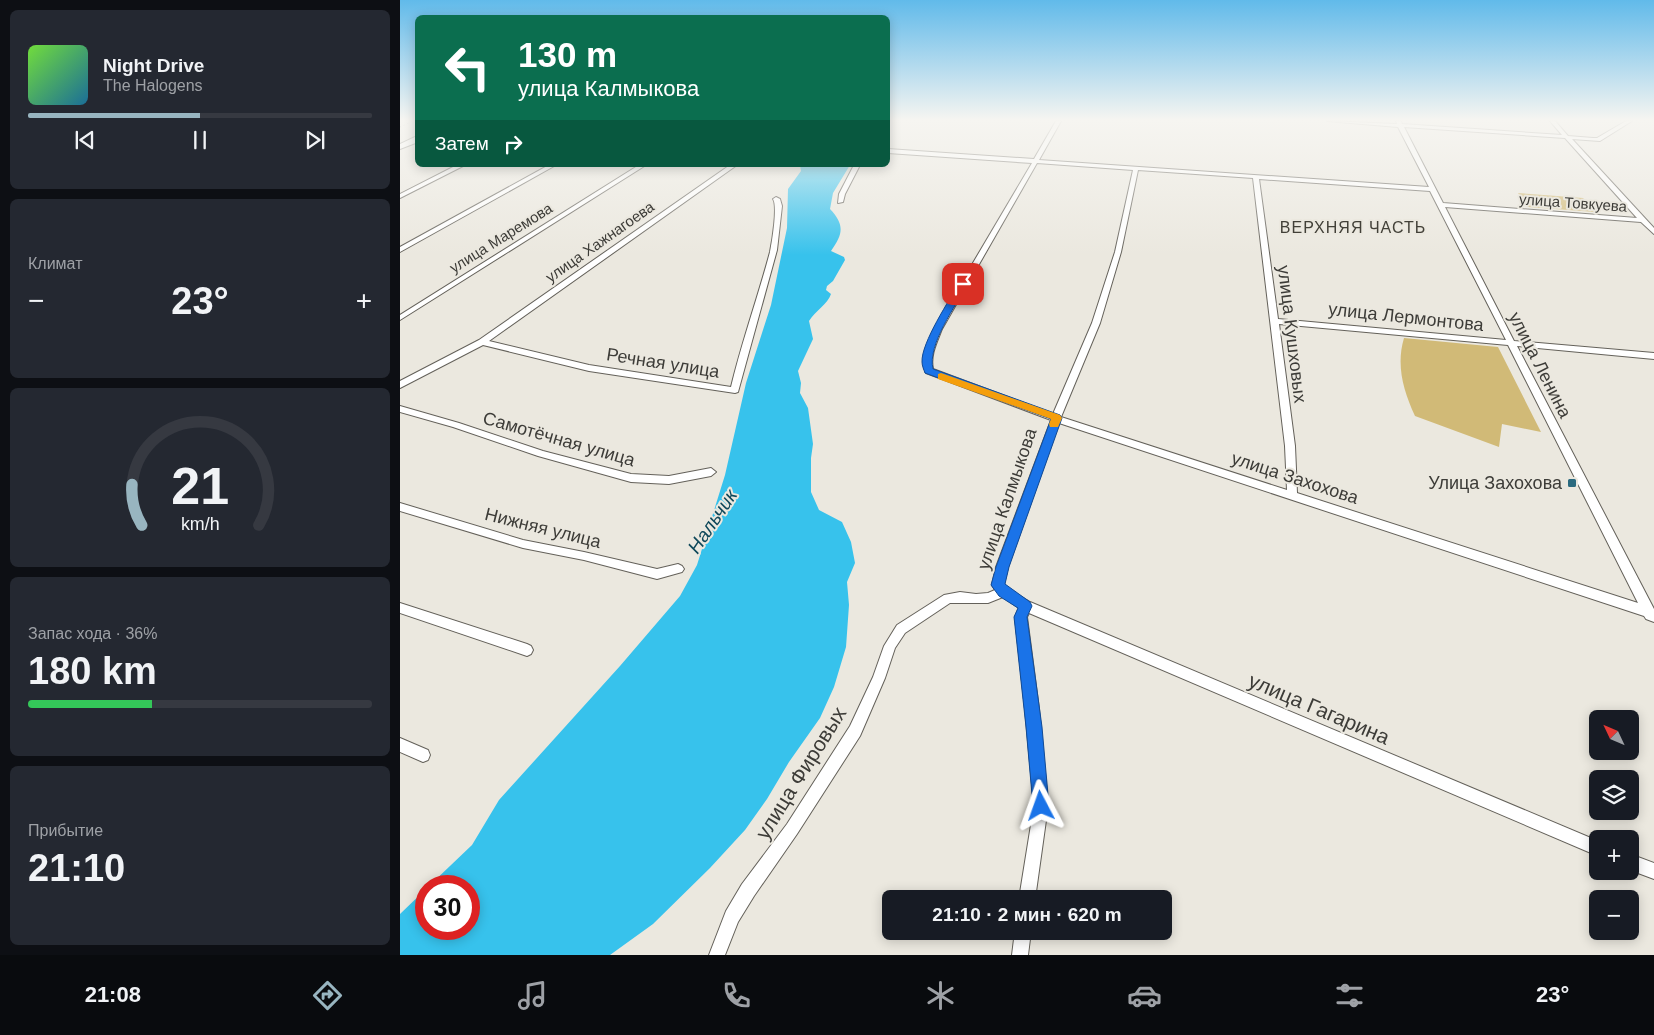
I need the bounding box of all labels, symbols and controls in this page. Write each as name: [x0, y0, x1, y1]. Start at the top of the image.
icon: left: [435, 35, 500, 100]
text: 130 m: [518, 35, 617, 74]
text: Night Drive: [103, 55, 204, 76]
text: улица Калмыкова: [518, 76, 699, 101]
text: The Halogens: [103, 77, 203, 94]
icon: previous: [71, 126, 99, 154]
icon: pause: [186, 126, 214, 154]
icon: next: [301, 126, 329, 154]
icon: right: [499, 130, 527, 158]
text: Затем: [435, 133, 489, 154]
street label: улица Товкуева: [1518, 190, 1628, 215]
street label: улица Хажнагоева: [542, 197, 658, 285]
street label: улица Маремова: [446, 199, 556, 276]
district label: ВЕРХНЯЯ ЧАСТЬ: [1280, 219, 1426, 236]
text: Климат: [28, 255, 82, 272]
pin: [942, 263, 984, 305]
street label: улица Кушховых: [1274, 264, 1310, 404]
icon: arrive: [949, 270, 977, 298]
text: 23°: [171, 280, 229, 322]
text: −: [28, 285, 44, 316]
text: +: [356, 285, 372, 316]
street label: улица Лермонтова: [1327, 299, 1486, 335]
street label: улица Ленина: [1505, 309, 1576, 422]
street label: Речная улица: [605, 344, 722, 382]
street label: Самотёчная улица: [481, 408, 638, 471]
street label: улица Калмыкова: [973, 425, 1041, 572]
street label: улица Захохова: [1229, 448, 1362, 508]
text: 21: [171, 457, 229, 515]
place label: Улица Захохова: [1428, 473, 1563, 493]
marker: Улица Захохова: [1566, 477, 1578, 489]
water label: Нальчик: [683, 485, 742, 557]
street label: Нижняя улица: [483, 504, 604, 552]
text: km/h: [181, 514, 219, 534]
text: Запас хода · 36%: [28, 625, 157, 642]
text: 180 km: [28, 650, 157, 692]
street label: улица Гагарина: [1245, 668, 1393, 749]
street label: улица Фировых: [751, 702, 851, 843]
north arrow: [1589, 710, 1639, 760]
map controls: [1589, 710, 1639, 940]
button: layers: [1589, 770, 1639, 820]
position arrow: [1014, 779, 1066, 831]
text: Прибытие: [28, 822, 103, 839]
button: +: [1589, 830, 1639, 880]
text: 21:10: [28, 847, 125, 889]
speed limit sign: 30: [415, 875, 480, 940]
button: −: [1589, 890, 1639, 940]
text: 21:10 · 2 мин · 620 m: [932, 904, 1122, 925]
icon: directions: [310, 978, 345, 1013]
icon: music: [515, 978, 550, 1013]
icon: phone: [719, 978, 754, 1013]
icon: climate: [923, 978, 958, 1013]
icon: car: [1127, 978, 1162, 1013]
icon: filters: [1332, 978, 1367, 1013]
text: 21:08: [85, 982, 141, 1007]
text: 23°: [1536, 982, 1569, 1007]

